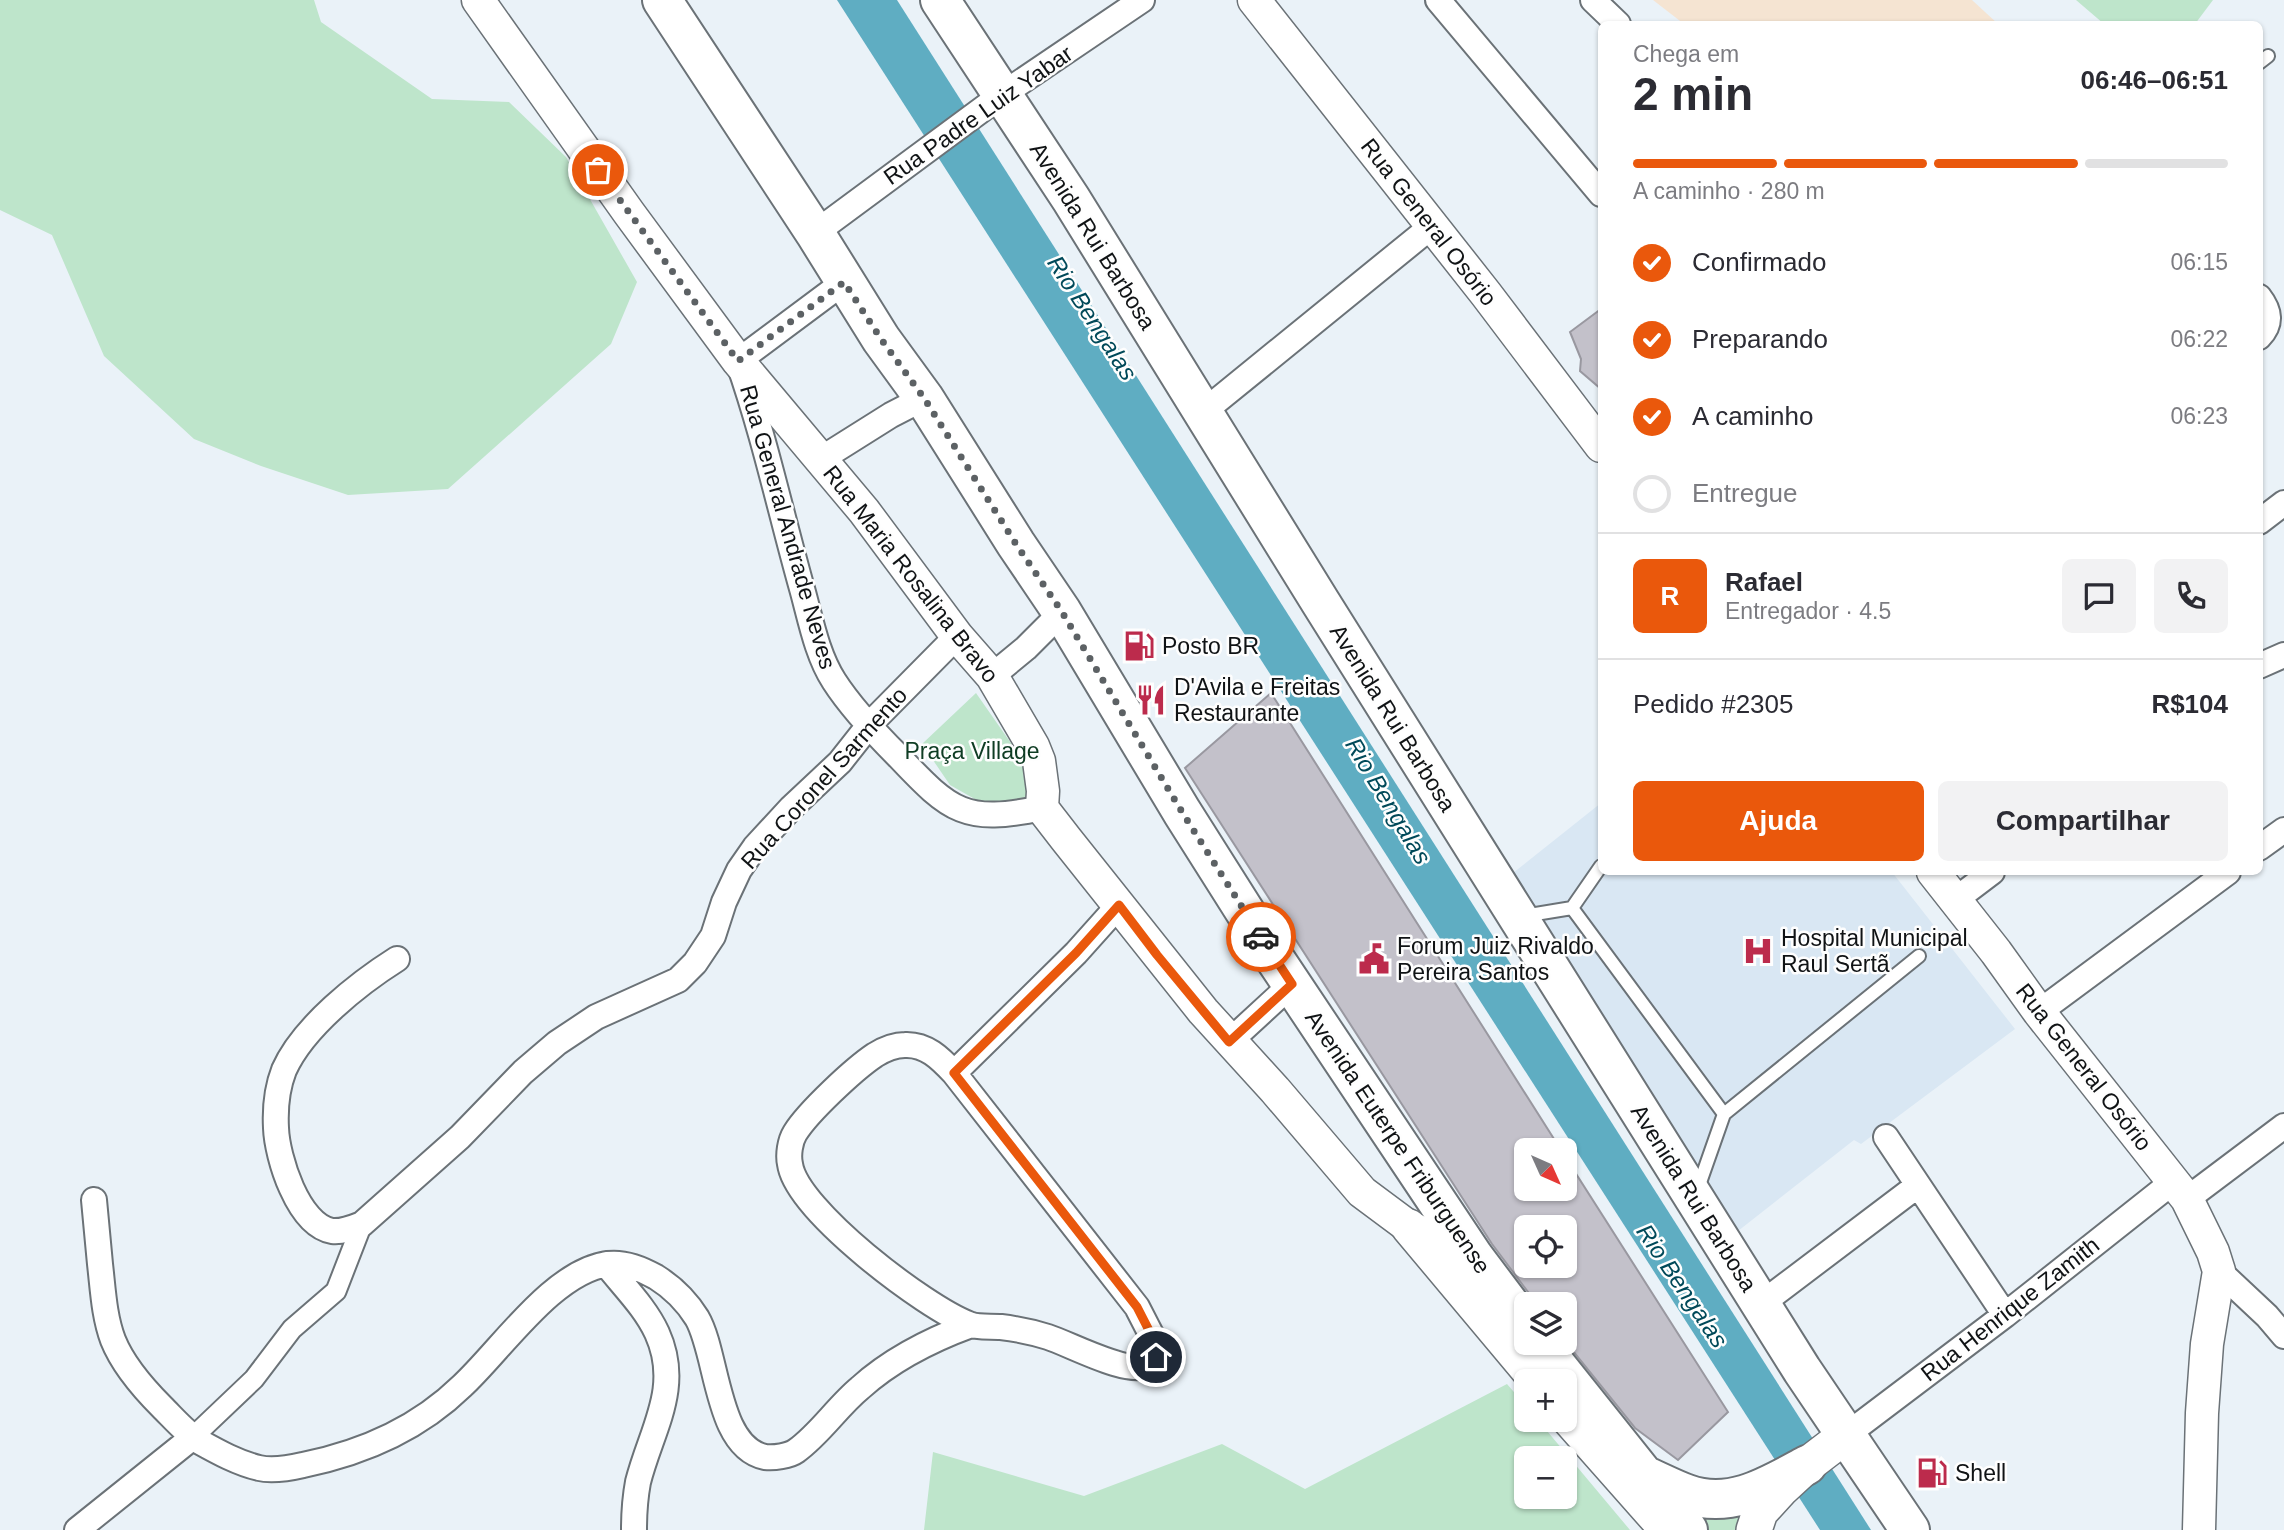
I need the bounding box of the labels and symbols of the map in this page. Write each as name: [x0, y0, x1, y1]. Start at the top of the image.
street label: Rua Padre Luiz Yabar: [879, 40, 1078, 190]
street label: Rua General Osório: [1356, 133, 1502, 311]
street label: Avenida Rui Barbosa: [1025, 138, 1161, 335]
pin: [568, 140, 628, 200]
water label: Rio Bengalas: [1042, 251, 1143, 385]
street label: Rua General Andrade Neves: [735, 382, 841, 672]
street label: Rua Maria Rosalina Bravo: [818, 460, 1004, 688]
street label: Avenida Rui Barbosa: [1325, 620, 1461, 817]
fuel station icon: Posto BR: [1122, 629, 1156, 663]
place label: Posto BR: [1162, 633, 1259, 659]
place label: D'Avila e Freitas Restaurante: [1174, 674, 1340, 726]
street label: Rua Coronel Sarmento: [736, 682, 912, 874]
restaurant icon: D'Avila e Freitas Restaurante: [1134, 683, 1168, 717]
water label: Rio Bengalas: [1340, 733, 1437, 869]
park label: Praça Village: [904, 738, 1040, 764]
courier: [1226, 902, 1296, 972]
place label: Hospital Municipal Raul Sertã: [1781, 925, 1968, 977]
place label: Forum Juiz Rivaldo Pereira Santos: [1397, 933, 1594, 985]
hospital icon: Hospital Municipal Raul Sertã: [1741, 934, 1775, 968]
public building icon: Forum Juiz Rivaldo Pereira Santos: [1357, 942, 1391, 976]
street label: Rua General Osório: [2011, 978, 2157, 1156]
street label: Avenida Euterpe Friburguense: [1300, 1006, 1496, 1278]
street label: Avenida Rui Barbosa: [1626, 1100, 1762, 1297]
north arrow: [1514, 1138, 1577, 1200]
water label: Rio Bengalas: [1631, 1219, 1734, 1352]
street label: Rua Henrique Zamith: [1916, 1231, 2104, 1387]
pin: [1126, 1327, 1186, 1387]
fuel station icon: Shell: [1915, 1456, 1949, 1490]
place label: Shell: [1955, 1460, 2006, 1486]

